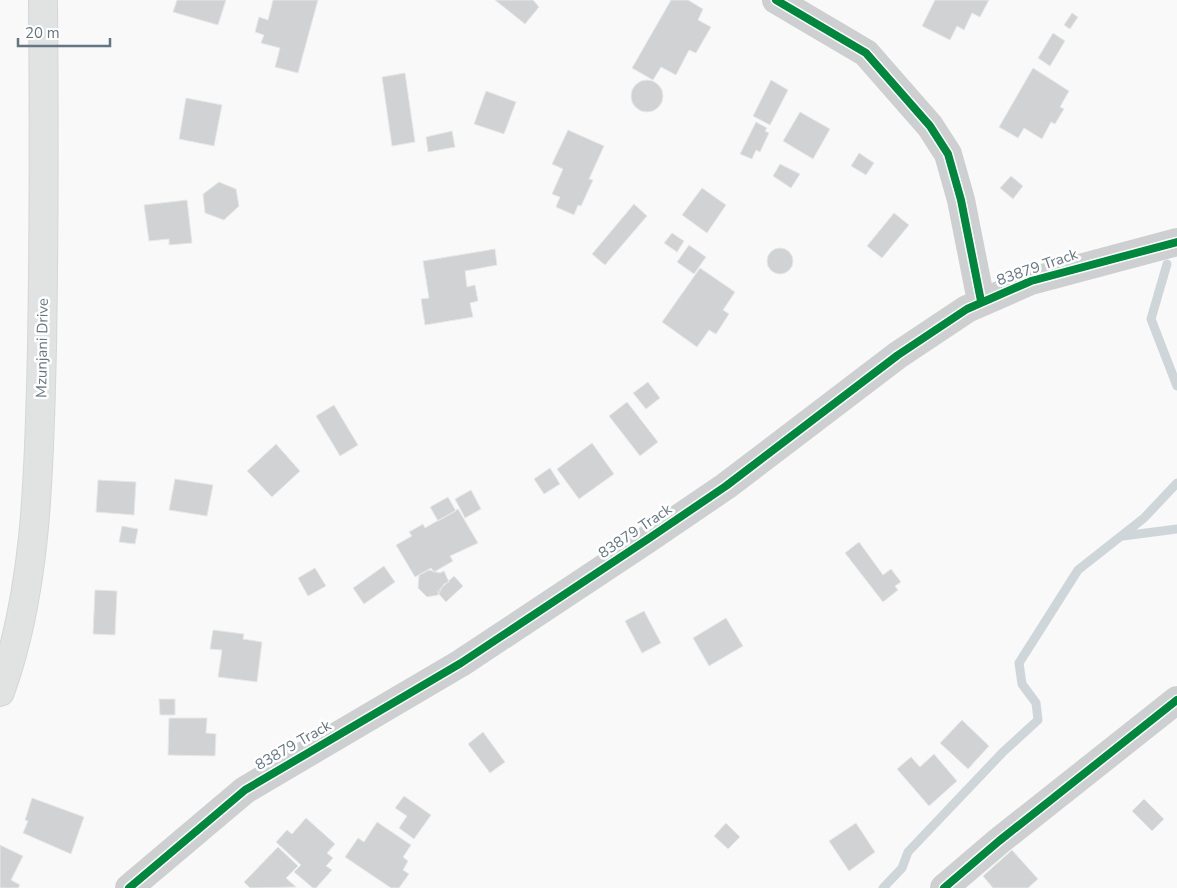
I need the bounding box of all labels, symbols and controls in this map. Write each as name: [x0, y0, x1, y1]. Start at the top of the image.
scale bar: [18, 15, 110, 47]
text: 20 m: [25, 23, 60, 43]
street label: 83879 Track: [994, 244, 1081, 290]
street label: Mzunjani Drive: [31, 298, 53, 398]
street label: 83879 Track: [594, 499, 676, 563]
street label: 83879 Track: [251, 715, 335, 775]

